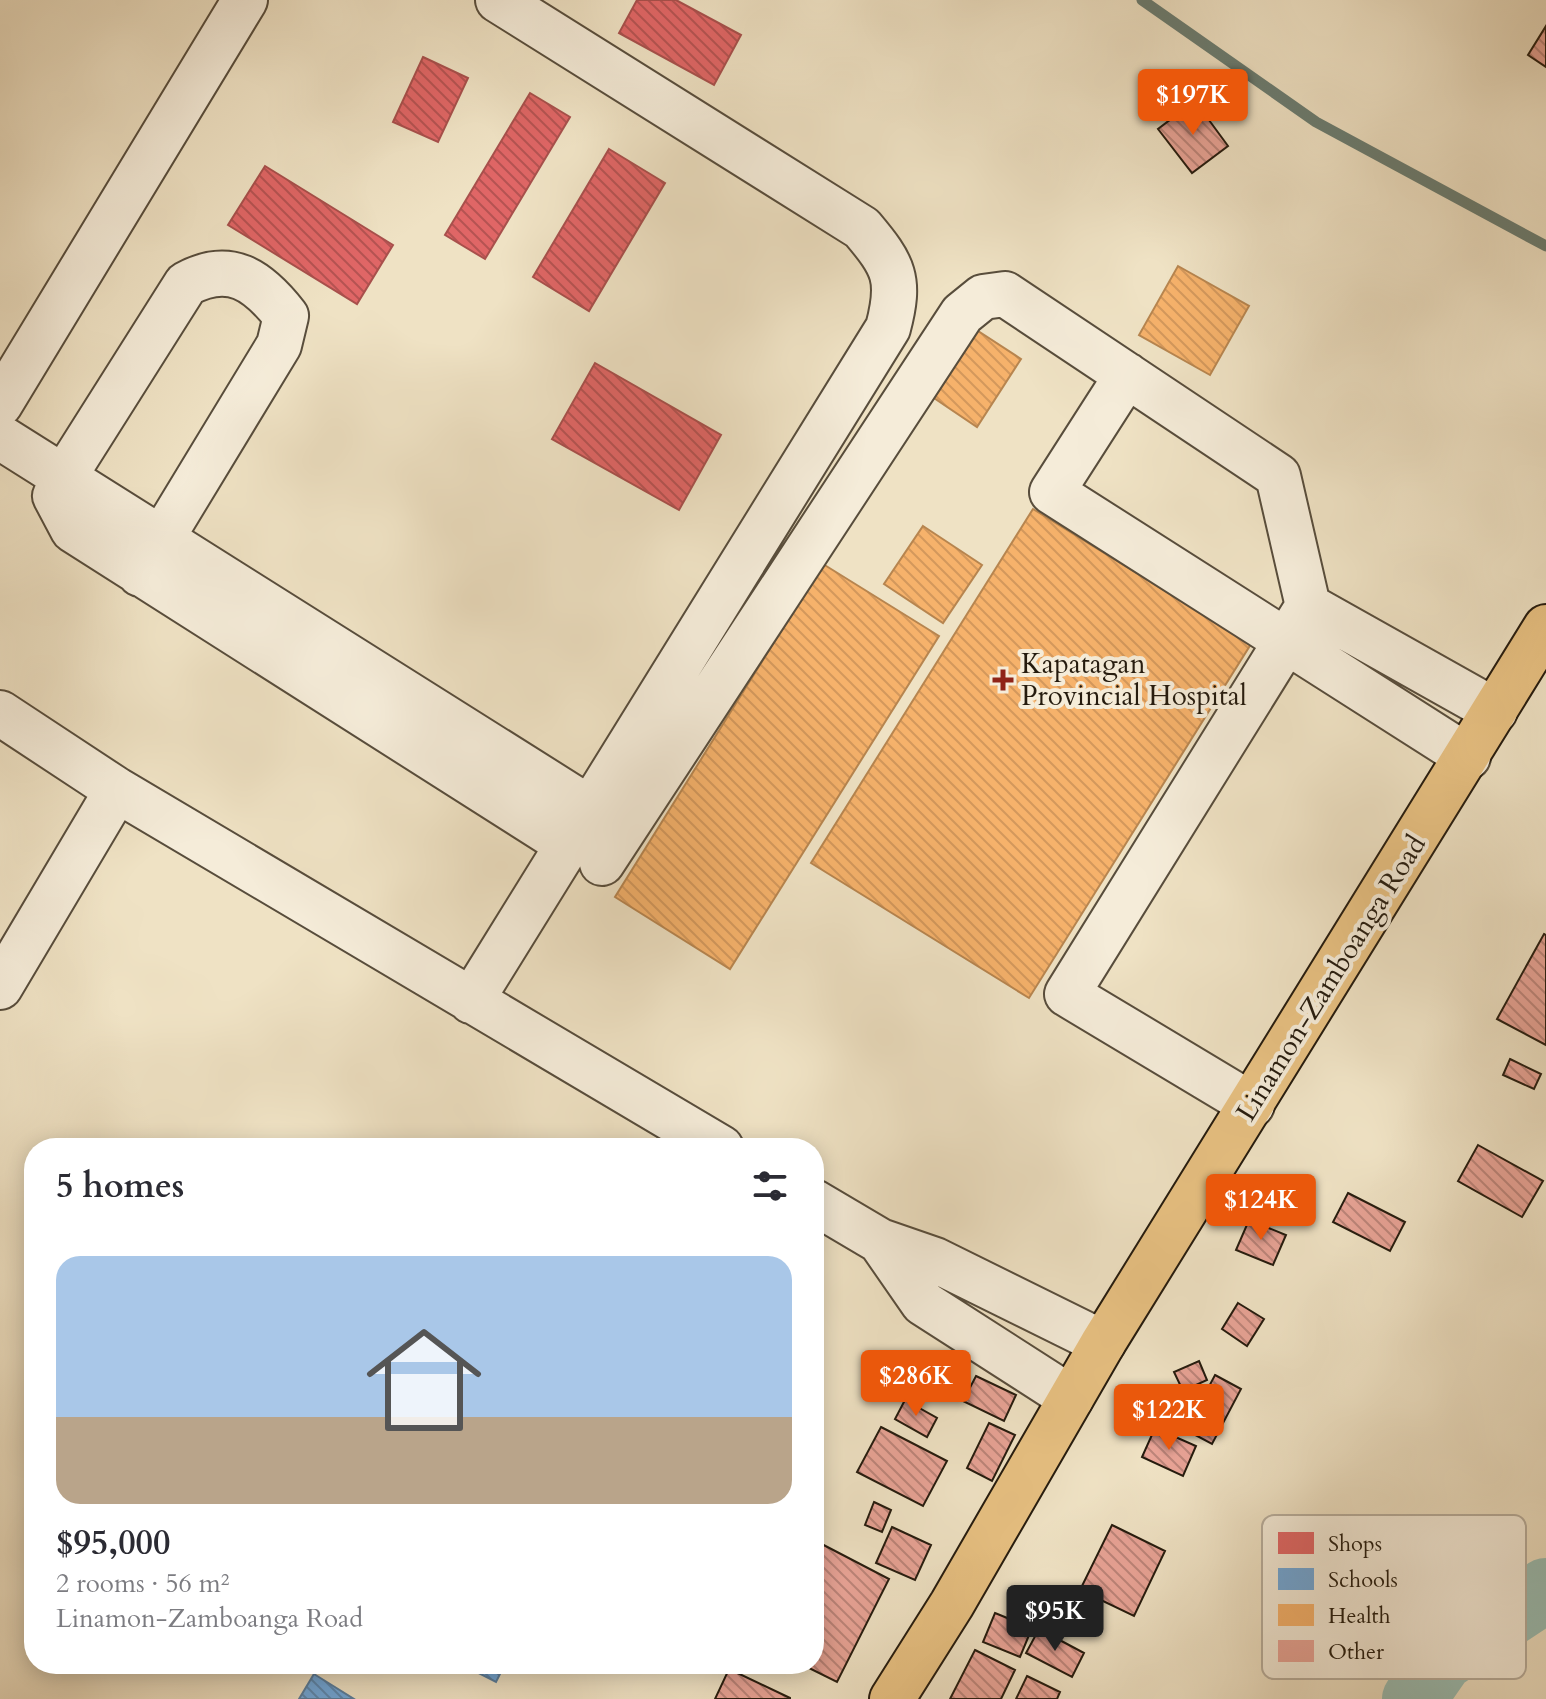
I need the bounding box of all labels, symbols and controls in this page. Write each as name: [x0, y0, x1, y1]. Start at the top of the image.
pin: $197K: [1137, 69, 1249, 137]
text: $197K: [1156, 77, 1230, 112]
place label: Kapatagan Provincial Hospital: [1021, 645, 1247, 715]
marker: Kapatagan Provincial Hospital: [992, 669, 1014, 691]
street label: Linamon-Zamboanga Road: [1227, 828, 1435, 1128]
text: 5 homes: [56, 1163, 184, 1209]
icon: filters: [748, 1164, 792, 1208]
pin: $124K: [1205, 1174, 1317, 1242]
text: $124K: [1224, 1182, 1298, 1217]
icon: home: [352, 1308, 496, 1452]
pin: $286K: [860, 1350, 972, 1418]
text: $286K: [879, 1358, 953, 1393]
pin: $122K: [1113, 1384, 1225, 1452]
text: $122K: [1132, 1392, 1206, 1427]
legend: [1262, 1515, 1526, 1679]
text: $95,000: [56, 1520, 170, 1566]
text: Shops: [1328, 1529, 1382, 1559]
text: Schools: [1328, 1565, 1398, 1595]
text: 2 rooms · 56 m²: [56, 1566, 229, 1601]
pin: $95K: [1008, 1585, 1102, 1653]
text: $95K: [1024, 1593, 1086, 1628]
text: Linamon-Zamboanga Road: [56, 1601, 363, 1636]
text: Health: [1328, 1601, 1391, 1631]
text: Other: [1328, 1637, 1385, 1667]

